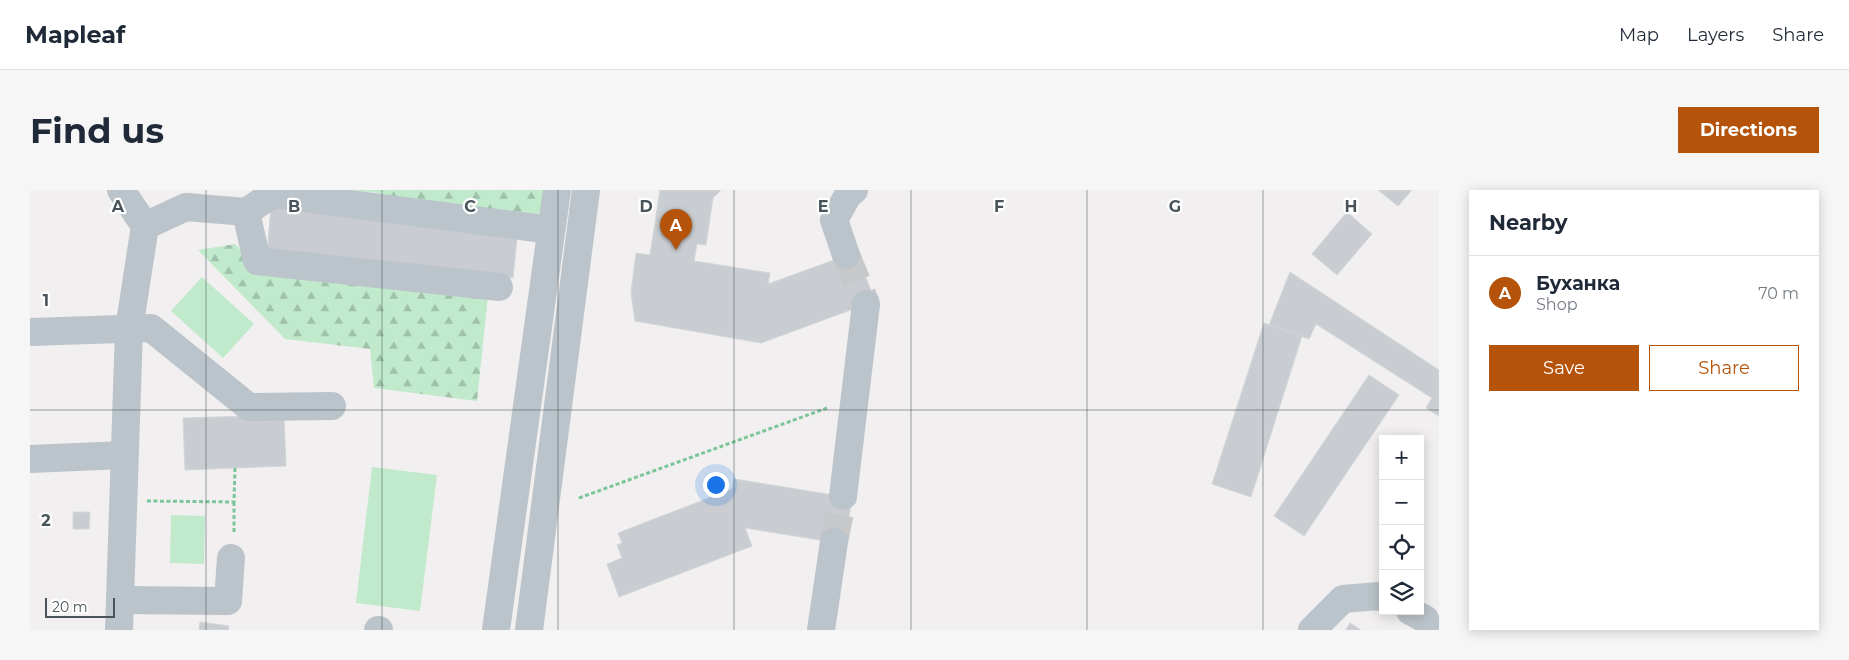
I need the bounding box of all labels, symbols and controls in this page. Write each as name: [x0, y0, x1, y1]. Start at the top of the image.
text: Mapleaf: [25, 20, 125, 49]
text: Map: [1619, 24, 1659, 46]
text: Layers: [1687, 24, 1744, 46]
text: Share: [1772, 24, 1824, 46]
button: Directions: [1678, 107, 1819, 153]
text: Find us: [30, 109, 164, 152]
text: A: [111, 197, 125, 216]
text: B: [288, 197, 300, 216]
text: C: [464, 197, 476, 216]
text: D: [639, 197, 653, 216]
text: E: [818, 197, 828, 216]
text: F: [994, 197, 1004, 216]
text: G: [1169, 197, 1181, 216]
text: H: [1345, 197, 1357, 216]
pin: A: [660, 209, 692, 250]
text: Nearby: [1489, 210, 1568, 235]
text: Буханка: [1536, 272, 1620, 295]
text: A: [1499, 284, 1511, 303]
text: 70 m: [1758, 284, 1799, 303]
text: 1: [43, 291, 49, 310]
text: Shop: [1536, 295, 1578, 314]
button: Save: [1489, 345, 1639, 391]
button: Share: [1649, 345, 1799, 391]
map controls: [1379, 435, 1424, 615]
button: +: [1379, 435, 1424, 480]
your location: [703, 472, 729, 498]
button: −: [1379, 480, 1424, 525]
text: 2: [41, 511, 51, 530]
button: locate: [1379, 525, 1424, 570]
button: layers: [1379, 570, 1424, 615]
scale bar: [45, 595, 115, 618]
text: 20 m: [52, 598, 88, 616]

